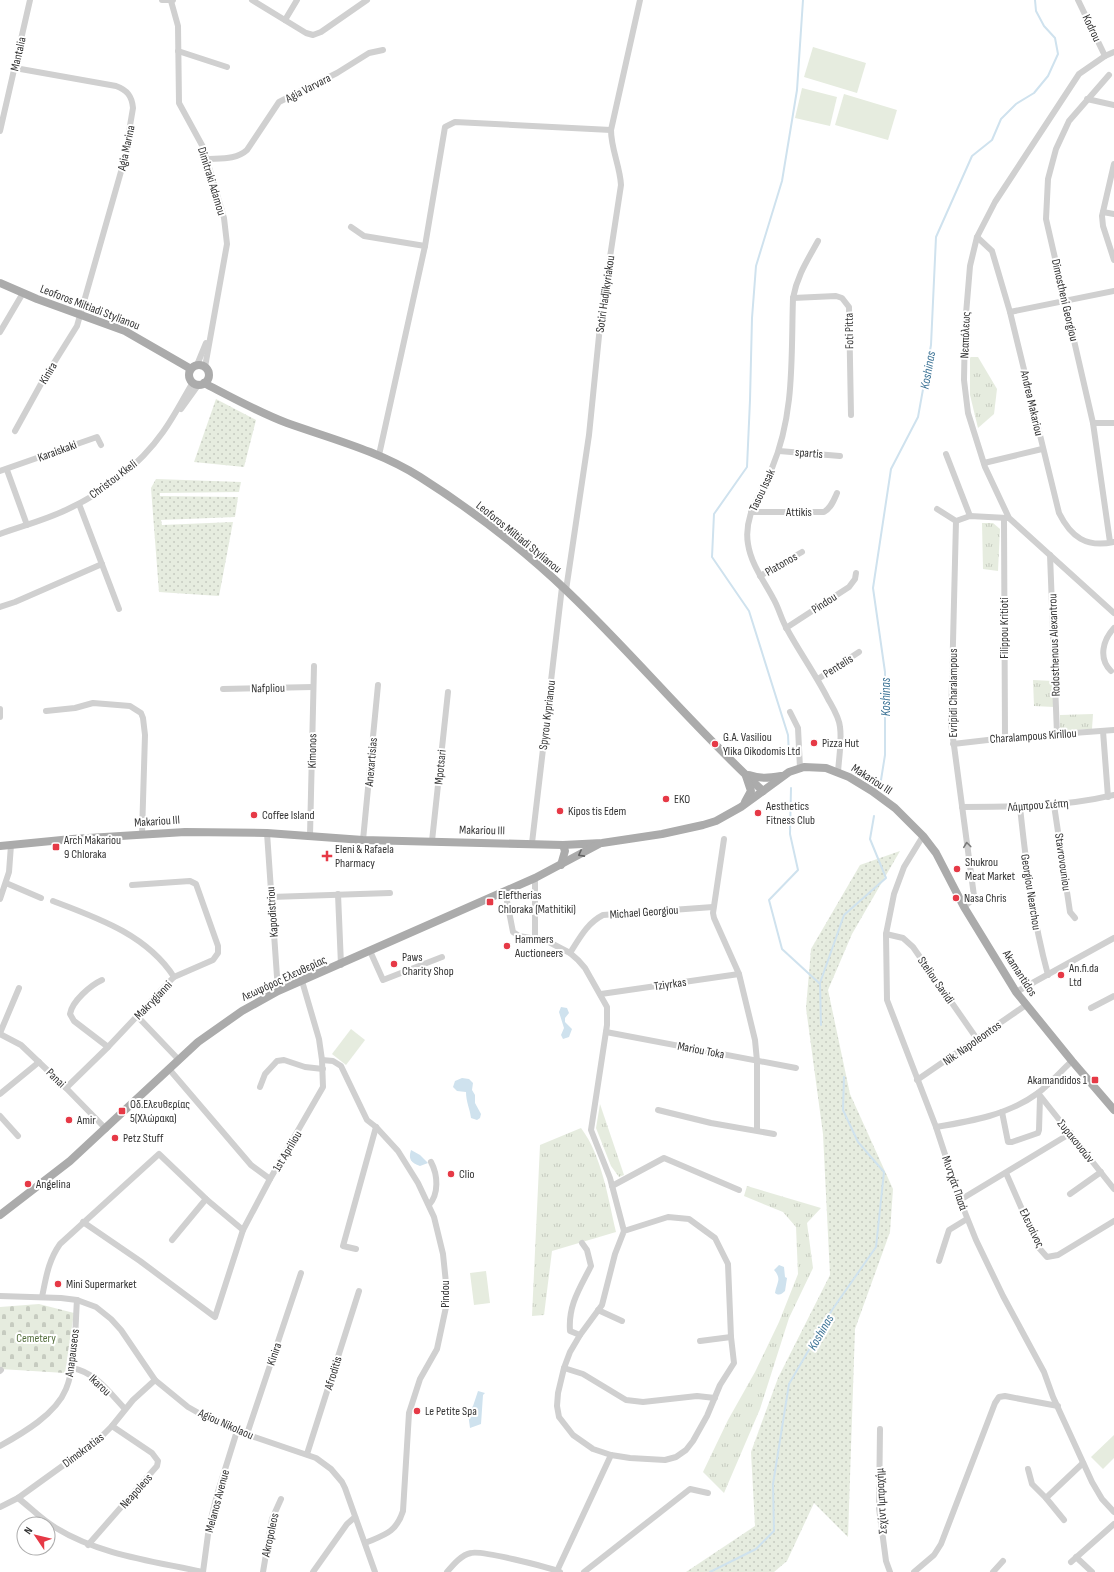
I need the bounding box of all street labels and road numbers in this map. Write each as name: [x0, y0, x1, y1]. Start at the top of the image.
street label: Kodrou: [1079, 12, 1104, 44]
street label: Mantalia: [7, 35, 30, 73]
street label: Agia Varvara: [282, 70, 334, 107]
street label: Agia Marina: [114, 124, 139, 173]
street label: Dimitraki Adamou: [194, 145, 229, 217]
street label: Sotiri Hadjikyriakou: [593, 255, 618, 334]
street label: Dimostheni Georgiou: [1048, 258, 1081, 343]
street label: Leoforos Miltiadi Stylianou: [38, 281, 142, 333]
street label: Νεαπόλεως: [957, 311, 974, 359]
street label: Foti Pitta: [842, 312, 857, 349]
street label: Kinira: [36, 359, 61, 387]
street label: Andrea Makariou: [1016, 368, 1046, 437]
street label: Karaiskaki: [36, 438, 79, 465]
street label: spartis: [795, 445, 823, 462]
street label: Christou Kkeli: [87, 457, 140, 502]
street label: Tasou Issak: [746, 466, 779, 514]
street label: Leoforos Miltiadi Stylianou: [473, 498, 565, 577]
street label: Attikis: [785, 505, 812, 520]
street label: Platonos: [762, 549, 800, 580]
street label: Pindou: [809, 590, 840, 617]
street label: Rodosthenous Alexantrou: [1045, 593, 1064, 697]
street label: Filippou Kritioti: [997, 597, 1012, 659]
street label: Evripidi Charalampous: [946, 649, 961, 737]
street label: Pentelis: [820, 651, 856, 681]
street label: Spyrou Kyprianou: [536, 679, 559, 751]
street label: Nafpliou: [251, 681, 285, 696]
street label: Charalampous Kirillou: [989, 726, 1077, 747]
street label: Kimonos: [305, 733, 320, 769]
street label: Anexartisias: [362, 737, 381, 788]
street label: Mpotsari: [431, 749, 450, 785]
street label: Makariou III: [848, 761, 895, 798]
street label: Λάμπρου Σιέπη: [1006, 796, 1069, 815]
street label: Makariou III: [134, 812, 180, 831]
street label: Makariou III: [459, 823, 505, 838]
street label: Stavrovouniou: [1051, 832, 1074, 892]
street label: Georgiou Nearchou: [1017, 853, 1044, 931]
street label: Kapodistriou: [263, 886, 282, 938]
street label: Michael Georgiou: [609, 903, 679, 922]
street label: Akamantidos: [999, 946, 1040, 999]
street label: Λεωφόρος Ελευθερίας: [238, 952, 329, 1005]
street label: Steliou Savidi: [914, 954, 957, 1007]
street label: Tziyrkas: [653, 975, 687, 994]
street label: Makrygianni: [131, 978, 176, 1023]
street label: Nik. Napoleontos: [940, 1018, 1004, 1069]
street label: Mariou Toka: [676, 1039, 726, 1062]
street label: Panai: [43, 1065, 69, 1091]
street label: Συρακουσών: [1054, 1117, 1098, 1166]
street label: 1st Apriliou: [269, 1128, 305, 1174]
street label: Μιντχάτ Πασά: [938, 1154, 971, 1212]
street label: Ελευσίνος: [1016, 1206, 1048, 1251]
street label: Pindou: [438, 1280, 453, 1308]
street label: Anapauseos: [62, 1328, 83, 1379]
street label: Kinira: [264, 1341, 285, 1367]
street label: Afroditis: [321, 1355, 346, 1393]
street label: Ikarou: [85, 1371, 114, 1399]
street label: Agiou Nikolaou: [195, 1405, 256, 1443]
street label: Dimokratias: [60, 1430, 107, 1471]
street label: Σεχίντ Ιμπραχήμ: [872, 1467, 891, 1534]
street label: Melanos Avenue: [202, 1468, 233, 1534]
street label: Neapoleos: [117, 1471, 156, 1512]
street label: Akropoleos: [258, 1512, 282, 1559]

